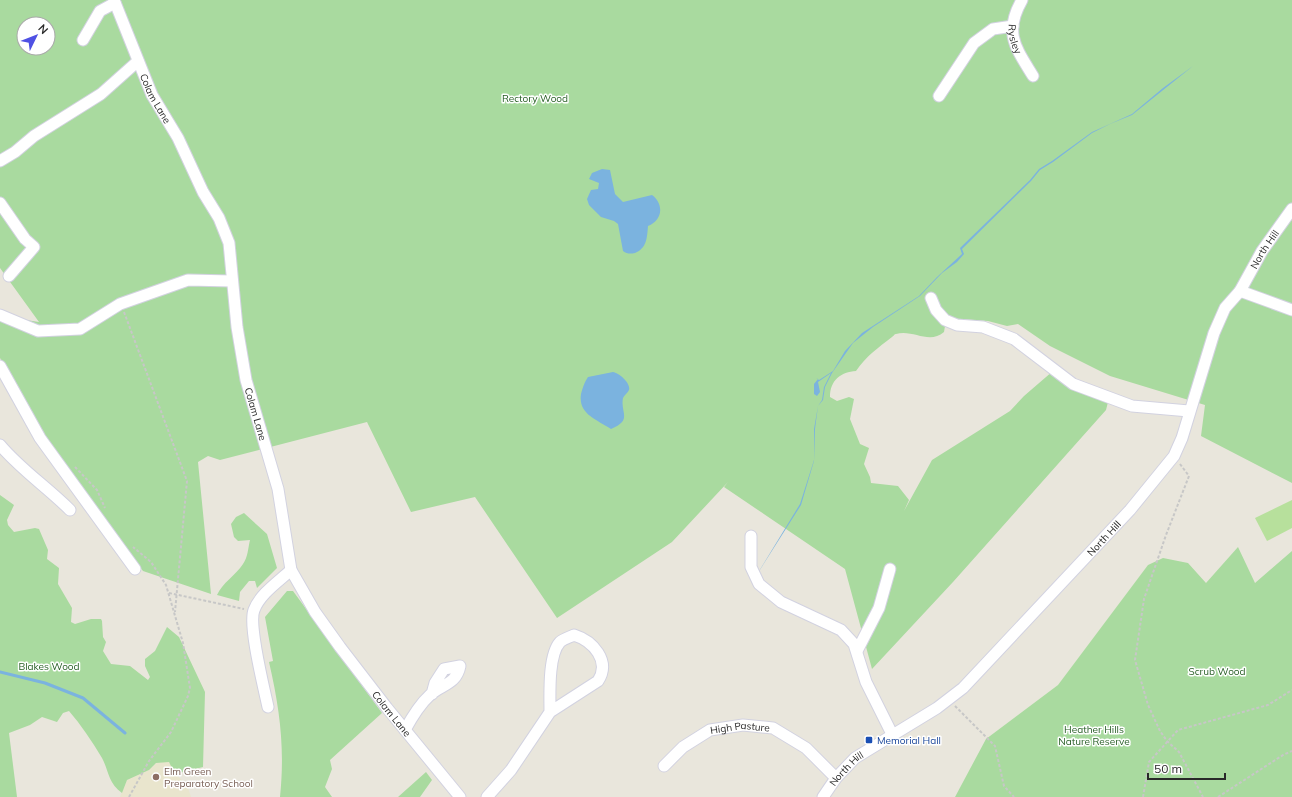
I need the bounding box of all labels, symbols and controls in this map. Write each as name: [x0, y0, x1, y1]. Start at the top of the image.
north arrow: [16, 16, 56, 56]
text: N: [35, 21, 51, 37]
street label: Rysley: [1006, 24, 1025, 57]
street label: Colam Lane: [137, 72, 174, 126]
park label: Rectory Wood: [502, 92, 568, 105]
street label: North Hill: [1247, 227, 1282, 271]
street label: Colam Lane: [242, 386, 269, 442]
street label: North Hill: [1084, 518, 1124, 559]
park label: Blakes Wood: [18, 660, 80, 673]
park label: Scrub Wood: [1188, 665, 1246, 678]
street label: Colam Lane: [369, 688, 414, 739]
street label: High Pasture: [709, 719, 770, 737]
park label: Heather Hills Nature Reserve: [1058, 723, 1130, 748]
place label: Memorial Hall: [877, 734, 941, 747]
marker: Memorial Hall: [864, 735, 874, 745]
street label: North Hill: [827, 749, 866, 789]
scale bar: [1148, 755, 1225, 781]
text: 50 m: [1154, 761, 1182, 776]
place label: Elm Green Preparatory School: [164, 765, 253, 790]
marker: Elm Green Preparatory School: [151, 772, 161, 782]

